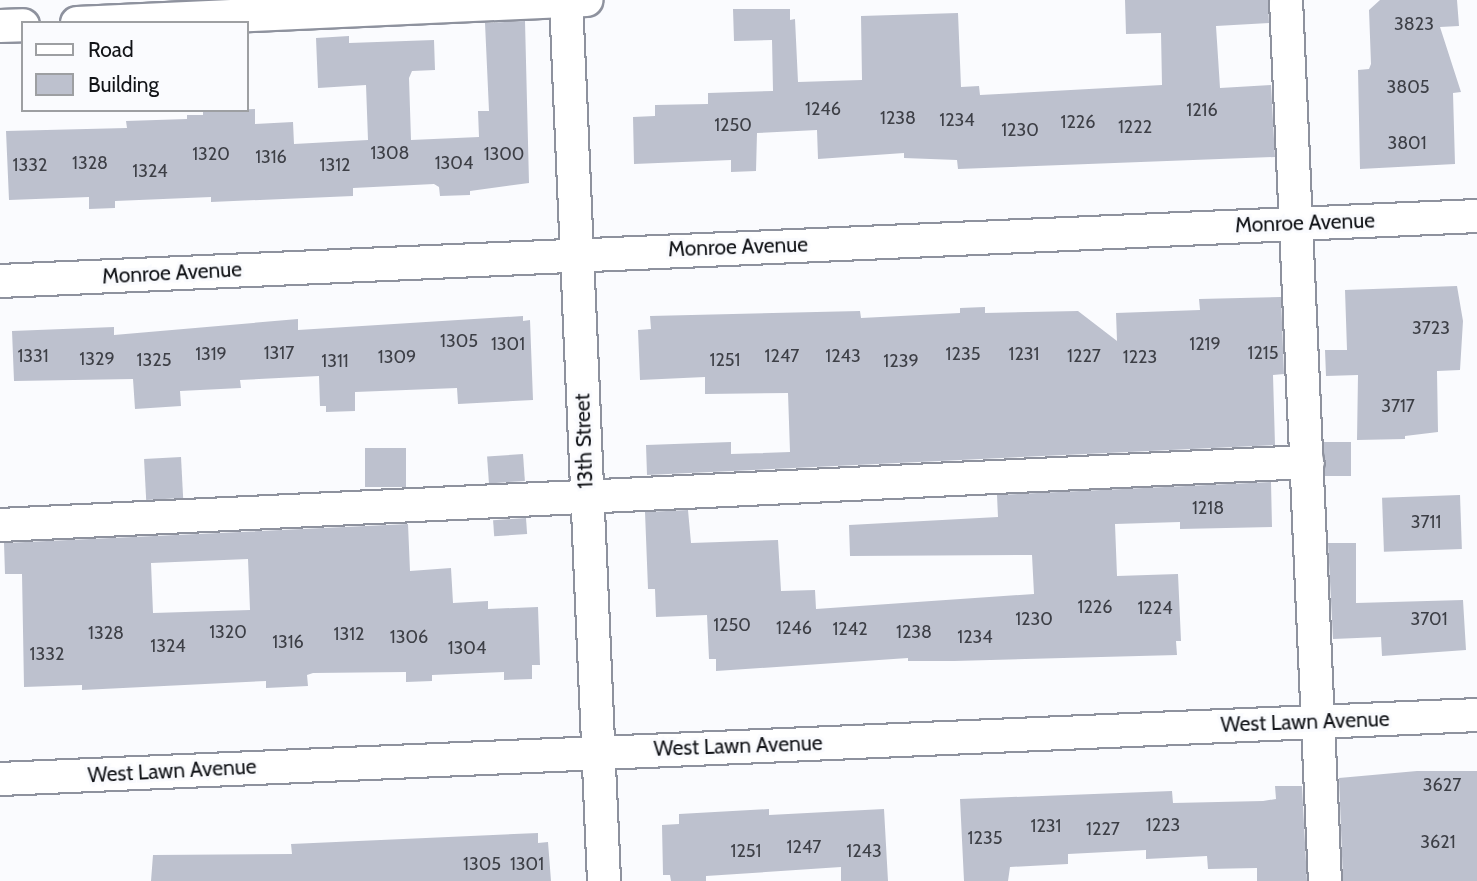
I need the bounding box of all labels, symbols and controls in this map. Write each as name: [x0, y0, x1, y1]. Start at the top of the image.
house number: 3823: [1394, 13, 1434, 35]
legend: [21, 21, 248, 112]
text: Road: [88, 37, 134, 62]
text: Building: [88, 72, 159, 97]
house number: 3805: [1387, 76, 1429, 98]
house number: 1246: [805, 98, 841, 120]
house number: 1216: [1186, 99, 1218, 121]
house number: 1238: [880, 107, 916, 129]
house number: 1234: [939, 109, 975, 131]
house number: 1226: [1061, 111, 1095, 133]
house number: 1250: [714, 114, 752, 136]
house number: 1222: [1118, 116, 1152, 138]
house number: 1230: [1001, 119, 1039, 141]
house number: 3801: [1387, 132, 1427, 154]
house number: 1308: [370, 142, 410, 164]
house number: 1320: [192, 143, 230, 165]
house number: 1300: [484, 143, 524, 165]
house number: 1316: [255, 146, 287, 168]
house number: 1328: [72, 152, 108, 174]
house number: 1304: [435, 152, 473, 174]
house number: 1332: [13, 154, 47, 176]
house number: 1312: [320, 154, 350, 176]
house number: 1324: [132, 160, 168, 182]
street label: Monroe Avenue: [1235, 208, 1375, 238]
street label: Monroe Avenue: [668, 232, 808, 262]
street label: Monroe Avenue: [101, 257, 243, 289]
house number: 3723: [1412, 317, 1450, 339]
house number: 1305: [440, 330, 478, 352]
house number: 1301: [491, 333, 525, 355]
house number: 1219: [1189, 333, 1221, 355]
house number: 1317: [264, 342, 294, 364]
house number: 1215: [1248, 342, 1278, 364]
house number: 1319: [195, 343, 227, 365]
house number: 1235: [946, 343, 980, 365]
house number: 1231: [1009, 343, 1039, 365]
house number: 1331: [17, 345, 49, 367]
house number: 1247: [765, 345, 799, 367]
house number: 1243: [825, 345, 861, 367]
house number: 1227: [1067, 345, 1101, 367]
house number: 1309: [378, 346, 416, 368]
house number: 1223: [1123, 346, 1157, 368]
house number: 1329: [79, 348, 115, 370]
house number: 1325: [137, 349, 171, 371]
house number: 1251: [710, 349, 740, 371]
house number: 1311: [321, 350, 349, 372]
house number: 1239: [883, 350, 919, 372]
street label: 13th Street: [570, 393, 598, 489]
house number: 3717: [1381, 395, 1415, 417]
house number: 1218: [1192, 497, 1224, 519]
house number: 3711: [1411, 511, 1441, 533]
house number: 1226: [1078, 596, 1112, 618]
house number: 1224: [1137, 597, 1173, 619]
house number: 1230: [1015, 608, 1053, 630]
house number: 3701: [1410, 608, 1448, 630]
house number: 1250: [713, 614, 751, 636]
house number: 1246: [776, 617, 812, 639]
house number: 1242: [832, 618, 868, 640]
house number: 1320: [209, 621, 247, 643]
house number: 1238: [896, 621, 932, 643]
house number: 1328: [88, 622, 124, 644]
house number: 1312: [334, 623, 364, 645]
house number: 1306: [390, 626, 428, 648]
house number: 1234: [957, 626, 993, 648]
house number: 1316: [272, 631, 304, 653]
house number: 1324: [150, 635, 186, 657]
house number: 1304: [448, 637, 486, 659]
house number: 1332: [30, 643, 64, 665]
street label: West Lawn Avenue: [1220, 706, 1390, 738]
street label: West Lawn Avenue: [653, 730, 823, 762]
street label: West Lawn Avenue: [87, 754, 257, 788]
house number: 3627: [1423, 774, 1461, 796]
house number: 1223: [1146, 814, 1180, 836]
house number: 1231: [1031, 815, 1061, 837]
house number: 1227: [1086, 818, 1120, 840]
house number: 1235: [968, 827, 1002, 849]
house number: 3621: [1420, 831, 1456, 853]
house number: 1247: [787, 836, 821, 858]
house number: 1251: [731, 840, 761, 862]
house number: 1243: [846, 840, 882, 862]
house number: 1305: [463, 853, 501, 875]
house number: 1301: [510, 853, 544, 875]

